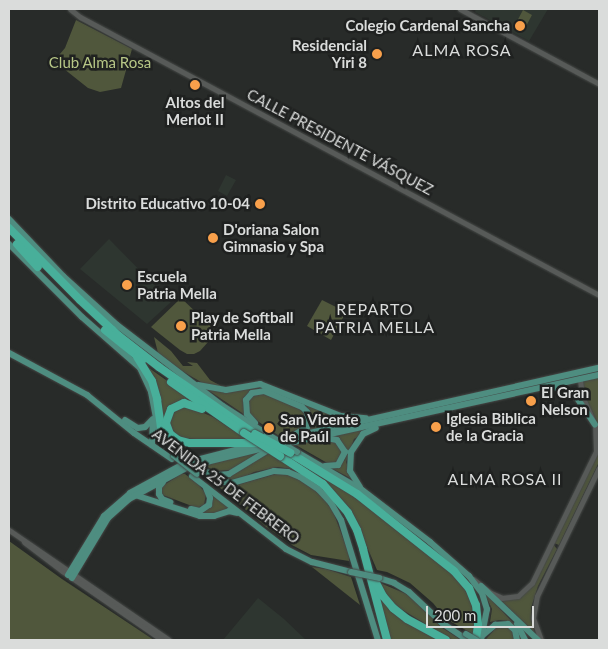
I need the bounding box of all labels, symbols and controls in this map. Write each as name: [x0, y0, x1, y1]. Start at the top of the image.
place label: Colegio Cardenal Sancha: [345, 17, 510, 35]
marker: Colegio Cardenal Sancha: [514, 20, 526, 32]
place label: Residencial Yiri 8: [292, 36, 367, 71]
district label: ALMA ROSA: [411, 40, 513, 60]
marker: Residencial Yiri 8: [371, 48, 383, 60]
park label: Club Alma Rosa: [49, 54, 151, 72]
marker: Altos del Merlot II: [189, 79, 201, 91]
street label: CALLE PRESIDENTE VÁSQUEZ: [244, 85, 436, 199]
place label: Altos del Merlot II: [166, 93, 224, 128]
place label: Distrito Educativo 10-04: [85, 195, 250, 213]
marker: Distrito Educativo 10-04: [254, 198, 266, 210]
place label: D'oriana Salon Gimnasio y Spa: [223, 220, 325, 255]
marker: D'oriana Salon Gimnasio y Spa: [207, 232, 219, 244]
place label: Escuela Patria Mella: [137, 267, 217, 302]
marker: Escuela Patria Mella: [121, 279, 133, 291]
district label: REPARTO PATRIA MELLA: [313, 299, 437, 337]
place label: Play de Softball Patria Mella: [191, 308, 294, 343]
marker: Play de Softball Patria Mella: [175, 320, 187, 332]
place label: El Gran Nelson: [541, 383, 589, 418]
marker: El Gran Nelson: [525, 395, 537, 407]
place label: Iglesia Biblica de la Gracia: [446, 409, 536, 444]
place label: San Vicente de Paúl: [280, 410, 359, 445]
marker: San Vicente de Paúl: [262, 421, 276, 435]
marker: Iglesia Biblica de la Gracia: [430, 421, 442, 433]
street label: AVENIDA 25 DE FEBRERO: [149, 425, 303, 547]
district label: ALMA ROSA II: [446, 469, 564, 489]
scale bar: [428, 596, 536, 628]
text: 200 m: [434, 606, 476, 624]

